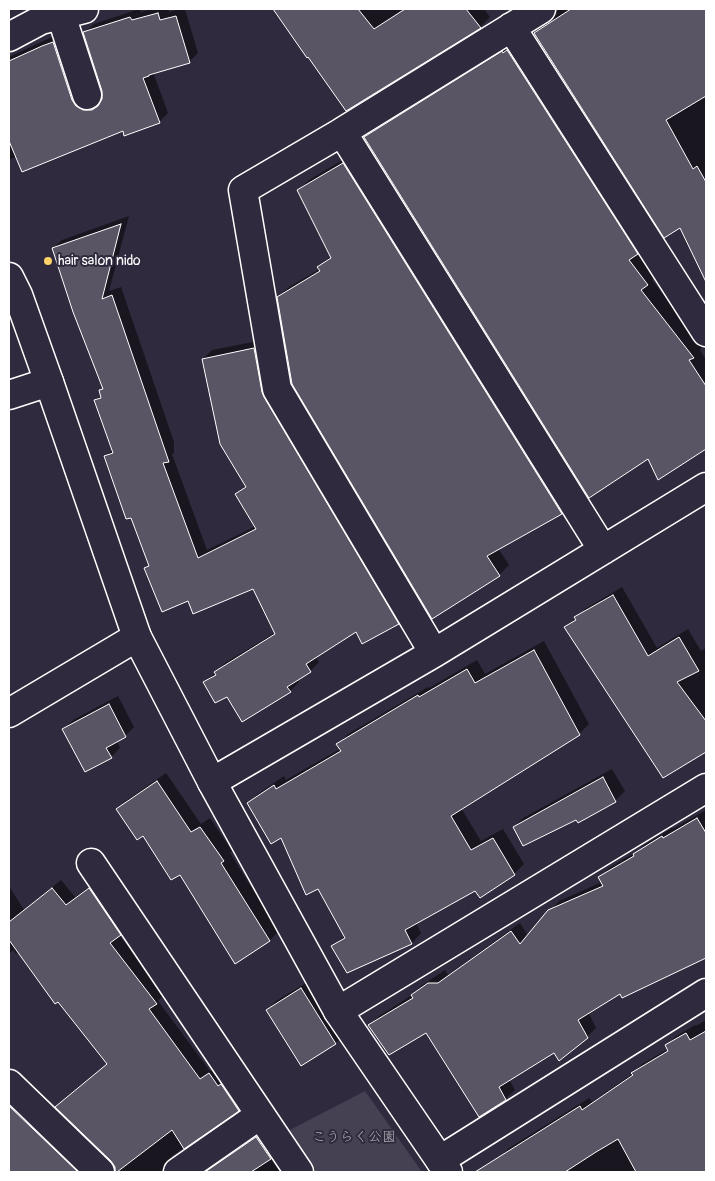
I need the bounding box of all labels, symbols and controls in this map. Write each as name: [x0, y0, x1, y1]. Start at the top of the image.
place label: hair salon nido: [58, 253, 141, 269]
marker: hair salon nido: [42, 255, 54, 267]
park label: こうらく公園: [312, 1129, 396, 1145]

